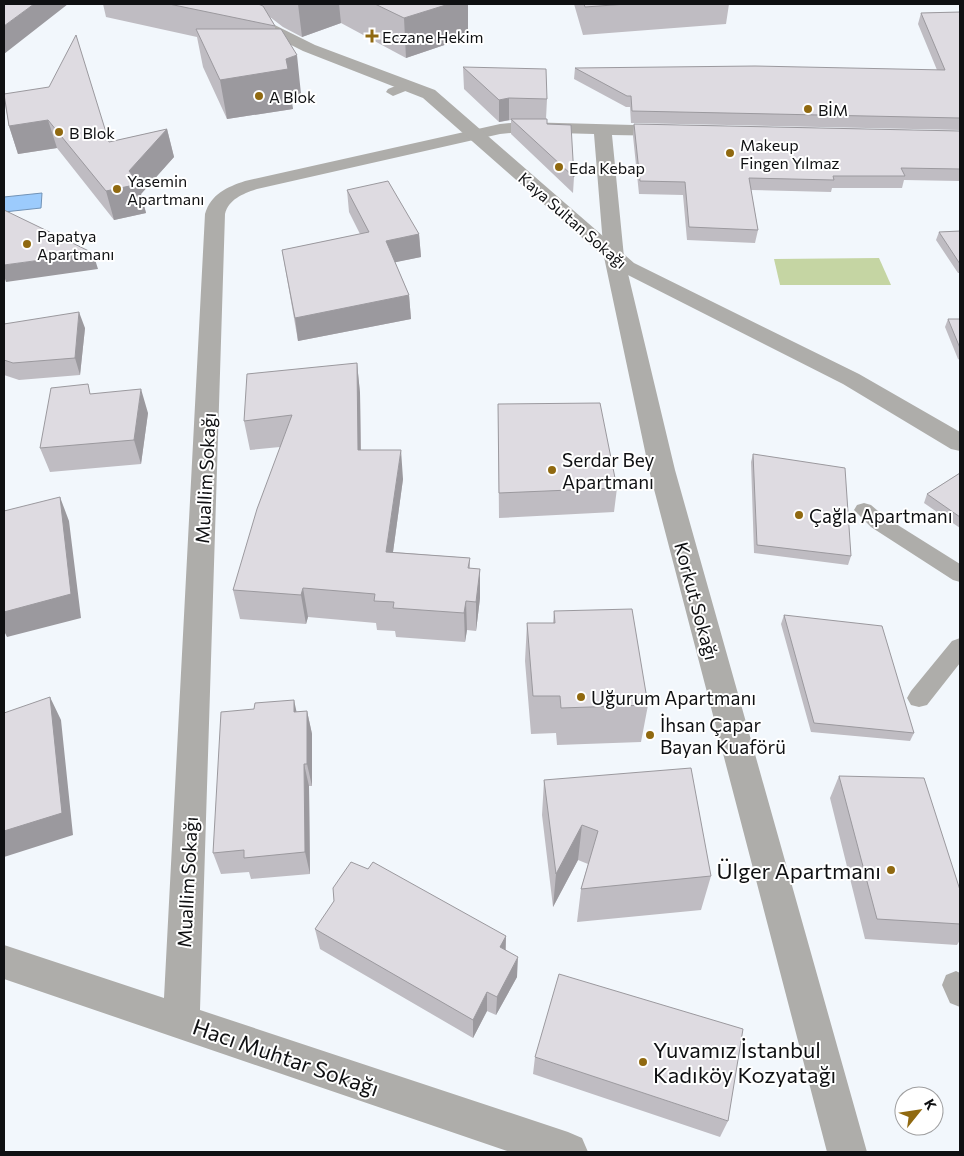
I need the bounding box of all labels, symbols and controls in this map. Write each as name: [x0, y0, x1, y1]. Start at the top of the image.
place label: Eczane Hekim: [382, 27, 484, 46]
marker: Eczane Hekim: [366, 30, 378, 42]
place label: A Blok: [269, 87, 316, 106]
marker: A Blok: [253, 90, 265, 102]
place label: BİM: [818, 100, 848, 119]
marker: BİM: [802, 103, 814, 115]
place label: B Blok: [69, 123, 115, 142]
marker: B Blok: [53, 126, 65, 138]
place label: Makeup Fingen Yılmaz: [740, 135, 840, 172]
marker: Makeup Fingen Yılmaz: [724, 147, 736, 159]
place label: Eda Kebap: [569, 158, 645, 177]
marker: Eda Kebap: [553, 161, 565, 173]
street label: Kaya Sultan Sokağı: [515, 168, 631, 272]
place label: Yasemin Apartmanı: [127, 171, 204, 208]
marker: Yasemin Apartmanı: [111, 183, 123, 195]
place label: Papatya Apartmanı: [37, 226, 114, 263]
marker: Papatya Apartmanı: [21, 238, 33, 250]
street label: Muallim Sokağı: [190, 412, 220, 544]
place label: Serdar Bey Apartmanı: [562, 448, 655, 493]
marker: Serdar Bey Apartmanı: [546, 464, 558, 476]
place label: Çağla Apartmanı: [809, 504, 953, 527]
marker: Çağla Apartmanı: [793, 509, 805, 521]
street label: Korkut Sokağı: [670, 539, 724, 663]
place label: Uğurum Apartmanı: [591, 686, 756, 709]
marker: Uğurum Apartmanı: [575, 691, 587, 703]
place label: İhsan Çapar Bayan Kuaförü: [660, 713, 786, 758]
marker: İhsan Çapar Bayan Kuaförü: [644, 729, 656, 741]
street label: Muallim Sokağı: [172, 816, 202, 948]
place label: Ülger Apartmanı: [717, 857, 881, 884]
marker: Ülger Apartmanı: [885, 864, 897, 876]
street label: Hacı Muhtar Sokağı: [189, 1012, 383, 1102]
place label: Yuvamız İstanbul Kadıköy Kozyatağı: [653, 1036, 836, 1088]
marker: Yuvamız İstanbul Kadıköy Kozyatağı: [637, 1056, 649, 1068]
north arrow: [894, 1086, 944, 1136]
text: K: [921, 1096, 941, 1113]

